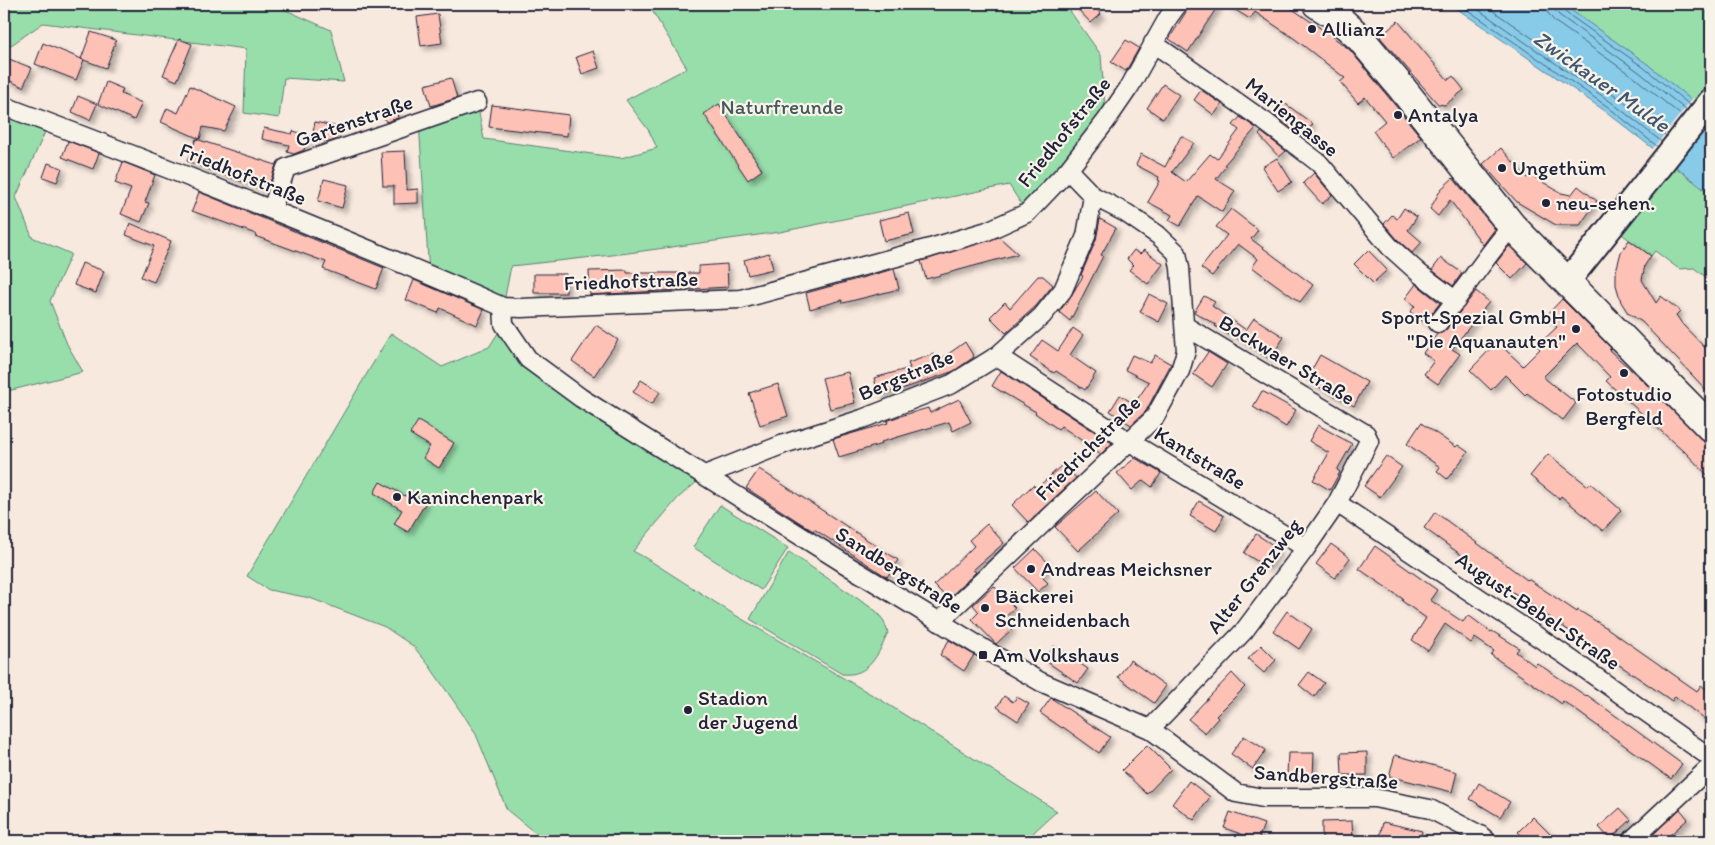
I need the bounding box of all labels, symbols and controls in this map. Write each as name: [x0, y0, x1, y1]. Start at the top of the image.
place label: Allianz: [1322, 16, 1385, 41]
marker: Allianz: [1306, 23, 1318, 35]
water label: Zwickauer Mulde: [1529, 25, 1676, 139]
street label: Friedhofstraße: [1012, 71, 1116, 192]
street label: Mariengasse: [1241, 71, 1344, 162]
street label: Gartenstraße: [292, 89, 416, 152]
park label: Naturfreunde: [721, 94, 843, 119]
place label: Antalya: [1408, 102, 1478, 127]
marker: Antalya: [1392, 109, 1404, 121]
street label: Friedhofstraße: [176, 137, 310, 210]
place label: Ungethüm: [1512, 155, 1606, 180]
marker: Ungethüm: [1496, 162, 1508, 174]
place label: neu-sehen.: [1556, 190, 1655, 215]
marker: neu-sehen.: [1540, 197, 1552, 209]
street label: Friedhofstraße: [563, 266, 699, 295]
place label: Sport-Spezial GmbH "Die Aquanauten": [1381, 304, 1566, 353]
street label: Bockwaer Straße: [1215, 309, 1360, 410]
marker: Sport-Spezial GmbH "Die Aquanauten": [1570, 323, 1582, 335]
street label: Bergstraße: [854, 343, 957, 406]
marker: Fotostudio Bergfeld: [1618, 367, 1630, 379]
place label: Fotostudio Bergfeld: [1576, 381, 1672, 430]
street label: Friedrichstraße: [1030, 390, 1146, 506]
street label: Kantstraße: [1150, 420, 1251, 495]
place label: Kaninchenpark: [407, 484, 544, 509]
marker: Kaninchenpark: [391, 491, 403, 503]
street label: Alter Grenzweg: [1201, 513, 1306, 638]
street label: Sandbergstraße: [831, 521, 967, 619]
street label: August-Bebel-Straße: [1451, 546, 1625, 675]
place label: Andreas Meichsner: [1041, 556, 1213, 581]
marker: Andreas Meichsner: [1025, 563, 1037, 575]
place label: Bäckerei Schneidenbach: [995, 583, 1130, 632]
marker: Bäckerei Schneidenbach: [979, 602, 991, 614]
place label: Am Volkshaus: [993, 642, 1119, 667]
marker: Am Volkshaus: [977, 649, 989, 661]
place label: Stadion der Jugend: [698, 685, 798, 734]
marker: Stadion der Jugend: [682, 704, 694, 716]
street label: Sandbergstraße: [1253, 759, 1399, 794]

